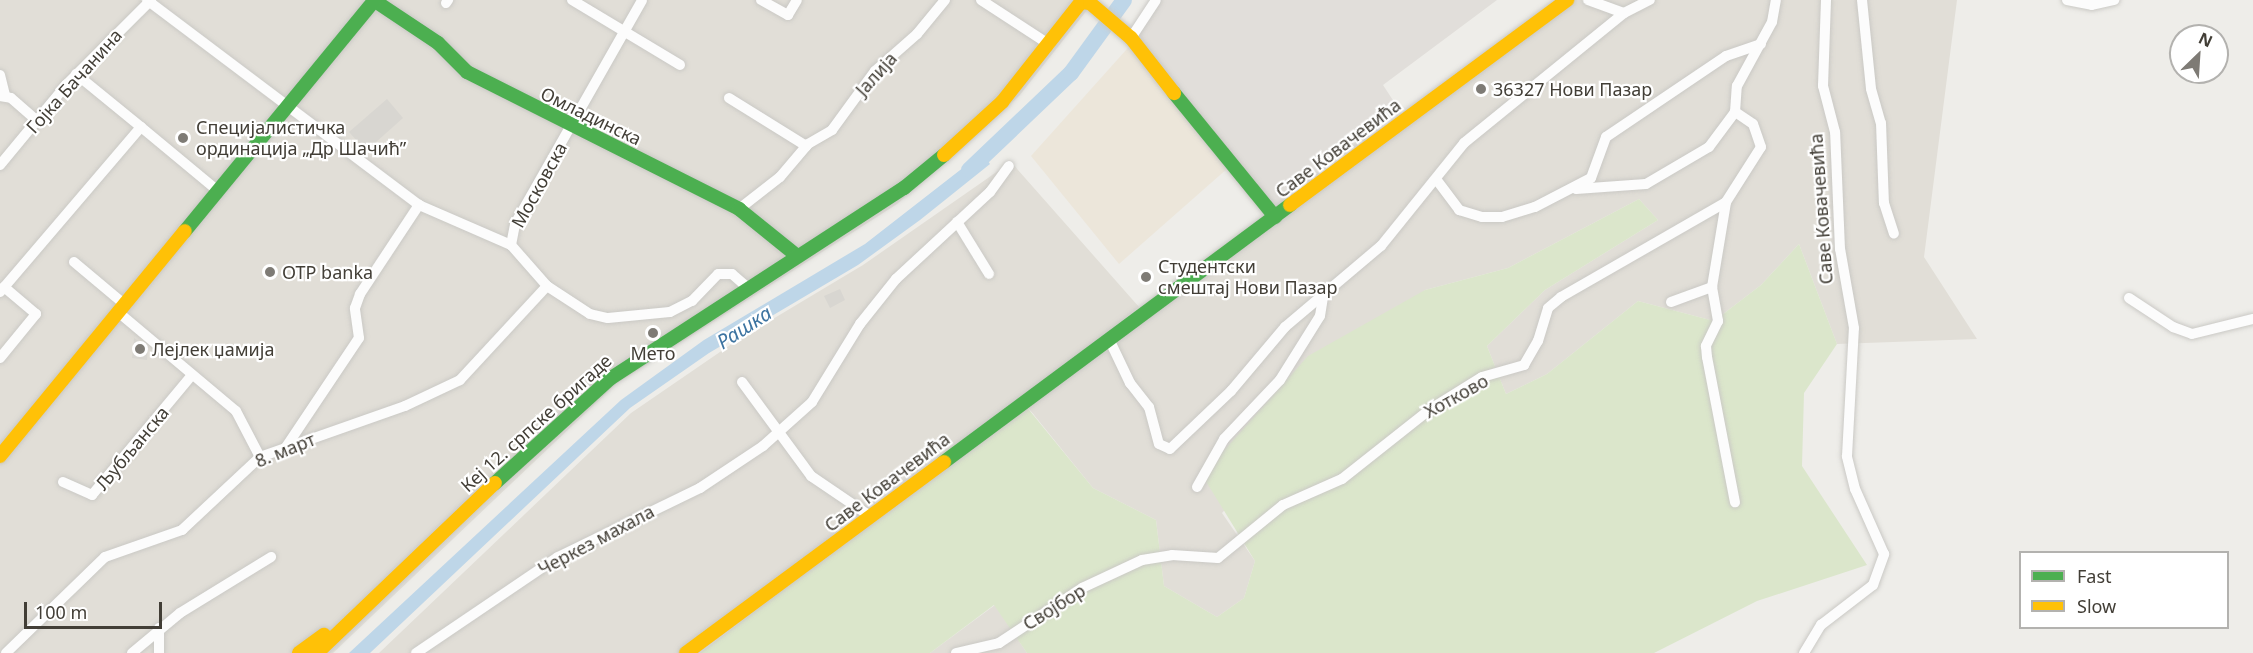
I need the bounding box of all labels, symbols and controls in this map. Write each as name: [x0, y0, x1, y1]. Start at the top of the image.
street label: Гојка Бачанина: [22, 24, 126, 138]
north arrow: [2169, 24, 2229, 84]
text: N: [2195, 27, 2216, 52]
street label: Јалија: [851, 48, 901, 100]
place label: 36327 Нови Пазар: [1493, 78, 1652, 100]
street label: Омладинска: [537, 82, 645, 150]
marker: 36327 Нови Пазар: [1474, 82, 1488, 96]
street label: Саве Ковачевића: [1271, 94, 1405, 202]
place label: Специјалистичка ординација „Др Шачић”: [196, 117, 406, 160]
marker: Специјалистичка ординација „Др Шачић”: [174, 129, 192, 147]
street label: Саве Ковачевића: [1805, 133, 1837, 285]
street label: Московска: [507, 139, 571, 231]
place label: Студентски смештај Нови Пазар: [1158, 256, 1337, 298]
place label: OTP banka: [282, 261, 373, 283]
marker: OTP banka: [263, 265, 277, 279]
marker: Студентски смештај Нови Пазар: [1139, 270, 1153, 284]
water label: Рашка: [712, 300, 776, 354]
marker: Мето: [646, 326, 660, 340]
place label: Лејлек џамија: [152, 338, 274, 360]
marker: Лејлек џамија: [133, 342, 147, 356]
place label: Мето: [631, 342, 675, 364]
street label: Кеј 12. српске бригаде: [456, 350, 616, 496]
street label: Хотково: [1420, 370, 1492, 422]
street label: Љубљанска: [91, 402, 173, 494]
street label: 8. март: [252, 428, 318, 472]
street label: Саве Ковачевића: [820, 428, 954, 536]
street label: Черкез махала: [534, 500, 658, 580]
legend: [2019, 551, 2229, 629]
text: Fast: [2077, 564, 2112, 588]
street label: Својбор: [1019, 579, 1089, 635]
scale bar: [27, 590, 165, 628]
text: Slow: [2077, 594, 2116, 618]
text: 100 m: [35, 600, 87, 624]

